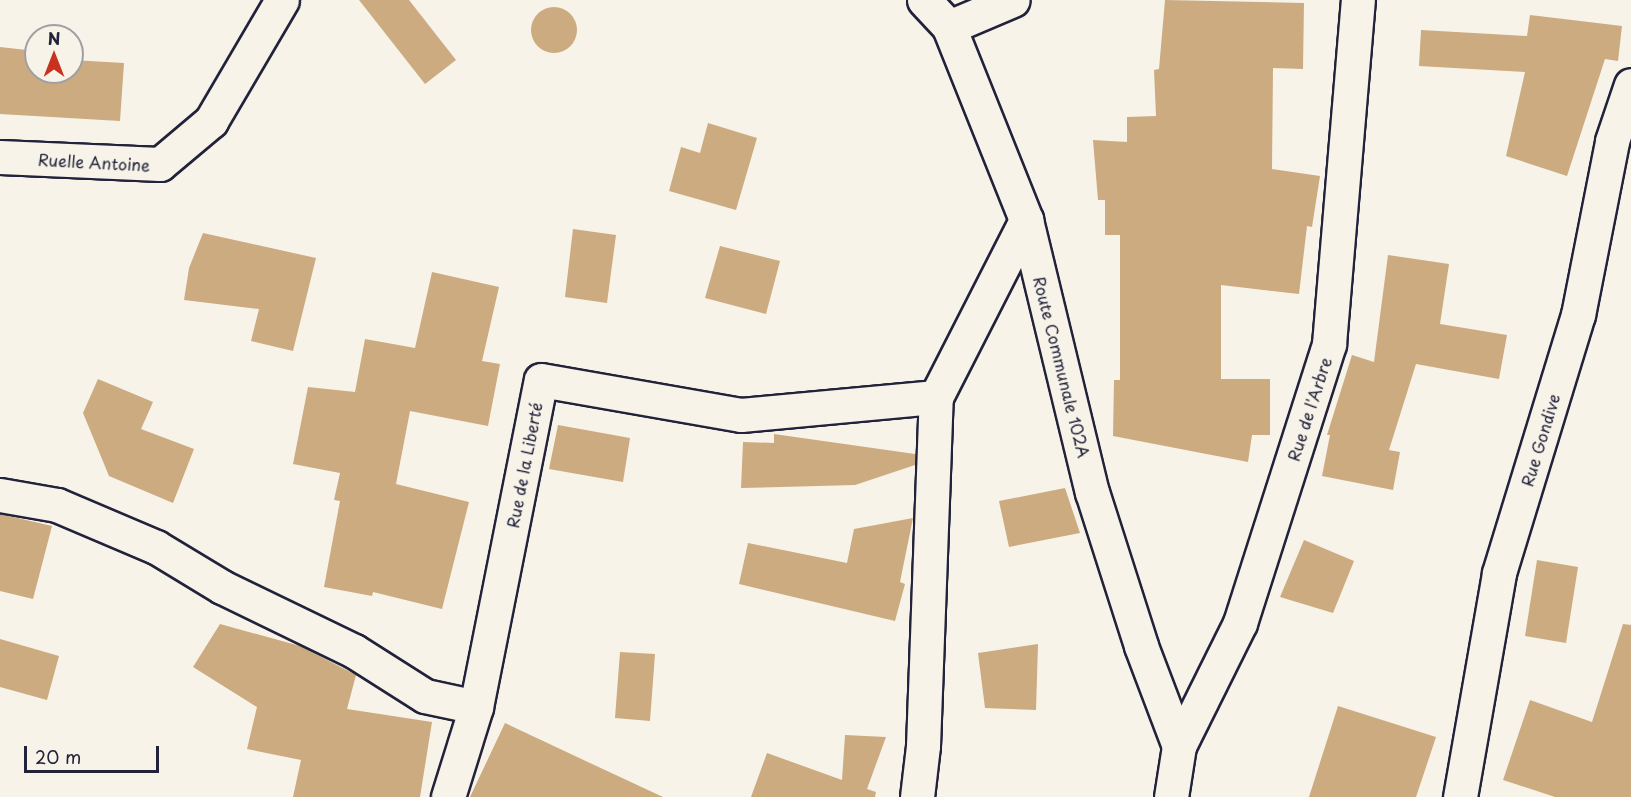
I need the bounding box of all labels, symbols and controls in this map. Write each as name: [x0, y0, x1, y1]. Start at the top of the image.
north arrow: [24, 24, 84, 84]
text: N: [48, 26, 60, 50]
street label: Ruelle Antoine: [37, 149, 151, 175]
street label: Route Communale 102A: [1030, 274, 1094, 460]
street label: Rue de l'Arbre: [1283, 354, 1335, 464]
street label: Rue Gondive: [1517, 391, 1563, 489]
street label: Rue de la Liberté: [502, 399, 546, 531]
scale bar: [27, 734, 162, 772]
text: 20 m: [35, 743, 81, 770]

